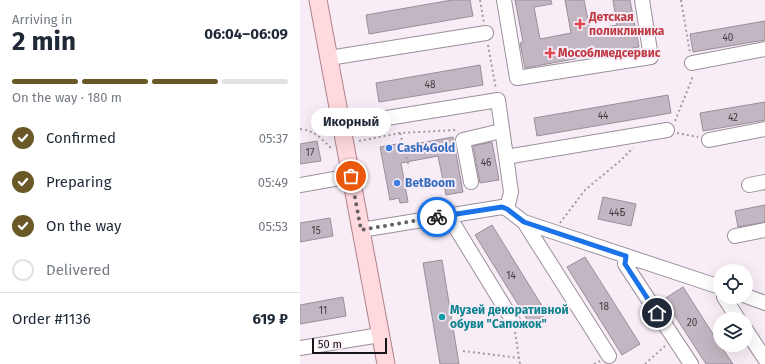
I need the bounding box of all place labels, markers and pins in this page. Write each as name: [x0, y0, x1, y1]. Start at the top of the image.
place label: Детская поликлиника: [588, 10, 665, 38]
marker: Детская поликлиника: [574, 18, 586, 30]
place label: Мособлмедсервис: [558, 46, 661, 60]
marker: Мособлмедсервис: [545, 48, 555, 58]
callout: Икорный: [311, 108, 391, 136]
place label: Cash4Gold: [397, 141, 455, 155]
marker: Cash4Gold: [384, 143, 394, 153]
pin: [334, 159, 368, 193]
place label: BetBoom: [405, 176, 455, 190]
marker: BetBoom: [392, 178, 402, 188]
pin: [640, 296, 674, 330]
place label: Музей декоративной обуви "Сапожок": [450, 303, 569, 331]
marker: Музей декоративной обуви "Сапожок": [437, 312, 447, 322]

